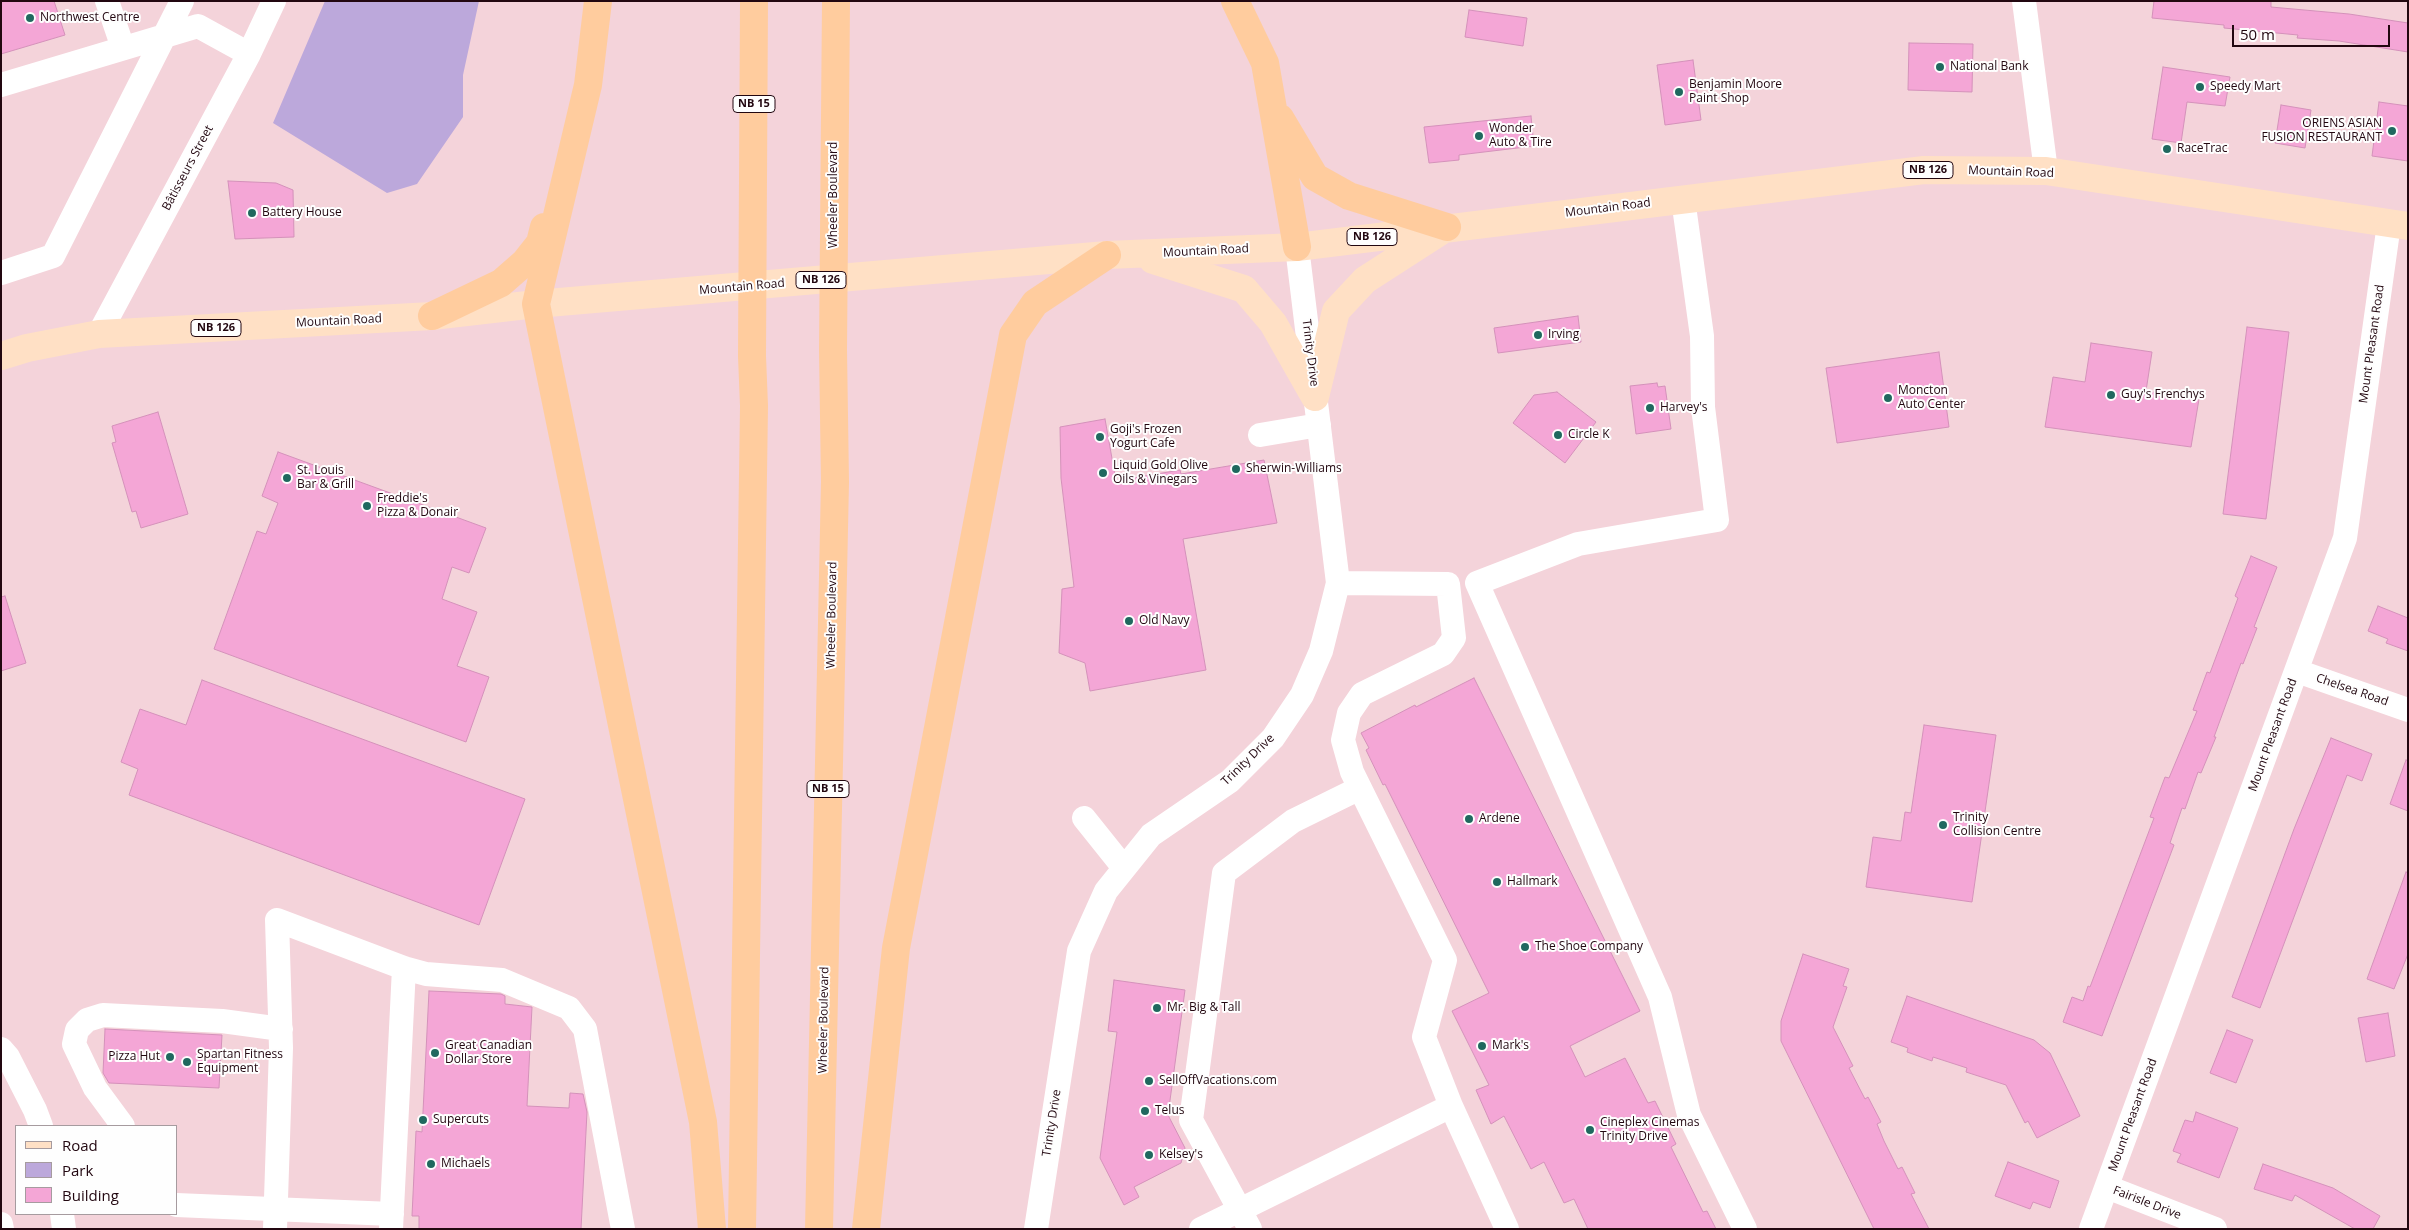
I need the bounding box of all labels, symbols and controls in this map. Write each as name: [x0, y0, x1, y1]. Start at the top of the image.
place label: Northwest Centre: [40, 11, 140, 25]
marker: Northwest Centre: [24, 12, 36, 24]
scale bar: [2234, 15, 2392, 47]
text: 50 m: [2240, 24, 2275, 44]
place label: National Bank: [1950, 60, 2028, 74]
marker: National Bank: [1934, 61, 1946, 73]
place label: Benjamin Moore Paint Shop: [1689, 78, 1782, 106]
place label: Speedy Mart: [2210, 80, 2281, 94]
marker: Speedy Mart: [2194, 81, 2206, 93]
marker: Benjamin Moore Paint Shop: [1673, 86, 1685, 98]
road number: NB 15: [733, 96, 775, 112]
place label: ORIENS ASIAN FUSION RESTAURANT: [2261, 117, 2382, 145]
place label: Wonder Auto & Tire: [1489, 122, 1552, 150]
street label: Bâtisseurs Street: [159, 123, 217, 213]
marker: ORIENS ASIAN FUSION RESTAURANT: [2386, 125, 2398, 137]
marker: Wonder Auto & Tire: [1473, 130, 1485, 142]
street label: Wheeler Boulevard: [827, 142, 841, 248]
place label: RaceTrac: [2177, 142, 2227, 156]
marker: RaceTrac: [2161, 143, 2173, 155]
road number: NB 126: [1903, 162, 1953, 178]
street label: Mountain Road: [1968, 163, 2054, 181]
street label: Mountain Road: [1565, 196, 1651, 220]
place label: Battery House: [262, 206, 342, 220]
marker: Battery House: [246, 207, 258, 219]
road number: NB 126: [1347, 228, 1397, 246]
street label: Mountain Road: [1163, 242, 1249, 260]
road number: NB 126: [796, 272, 846, 288]
street label: Mountain Road: [699, 276, 785, 298]
street label: Mount Pleasant Road: [2357, 284, 2387, 404]
street label: Mountain Road: [296, 312, 382, 330]
road number: NB 126: [191, 319, 241, 336]
street label: Trinity Drive: [1299, 319, 1321, 387]
place label: Irving: [1548, 328, 1579, 342]
marker: Irving: [1532, 329, 1544, 341]
place label: Moncton Auto Center: [1898, 384, 1965, 412]
place label: Guy's Frenchys: [2121, 388, 2205, 402]
marker: Guy's Frenchys: [2105, 389, 2117, 401]
marker: Moncton Auto Center: [1882, 392, 1894, 404]
place label: Harvey's: [1660, 401, 1708, 415]
marker: Harvey's: [1644, 402, 1656, 414]
place label: Goji's Frozen Yogurt Cafe: [1110, 423, 1182, 451]
place label: Circle K: [1568, 428, 1609, 442]
marker: Circle K: [1552, 429, 1564, 441]
marker: Goji's Frozen Yogurt Cafe: [1094, 431, 1106, 443]
place label: Liquid Gold Olive Oils & Vinegars: [1113, 459, 1208, 487]
place label: Sherwin-Williams: [1246, 462, 1342, 476]
marker: Sherwin-Williams: [1230, 463, 1242, 475]
place label: St. Louis Bar & Grill: [297, 464, 354, 492]
marker: Liquid Gold Olive Oils & Vinegars: [1097, 467, 1109, 479]
marker: St. Louis Bar & Grill: [281, 472, 293, 484]
place label: Freddie's Pizza & Donair: [377, 492, 458, 520]
marker: Freddie's Pizza & Donair: [361, 500, 373, 512]
street label: Wheeler Boulevard: [824, 562, 840, 668]
place label: Old Navy: [1139, 614, 1190, 628]
marker: Old Navy: [1123, 615, 1135, 627]
street label: Chelsea Road: [2314, 671, 2390, 709]
street label: Mount Pleasant Road: [2246, 676, 2300, 794]
street label: Trinity Drive: [1219, 731, 1277, 789]
road number: NB 15: [807, 781, 849, 798]
place label: Trinity Collision Centre: [1953, 811, 2041, 839]
place label: Ardene: [1479, 812, 1520, 826]
marker: Ardene: [1463, 813, 1475, 825]
marker: Trinity Collision Centre: [1937, 819, 1949, 831]
place label: Hallmark: [1507, 875, 1558, 889]
marker: Hallmark: [1491, 876, 1503, 888]
place label: The Shoe Company: [1535, 940, 1643, 954]
marker: The Shoe Company: [1519, 941, 1531, 953]
street label: Wheeler Boulevard: [816, 967, 832, 1073]
place label: Mr. Big & Tall: [1167, 1001, 1241, 1015]
marker: Mr. Big & Tall: [1151, 1002, 1163, 1014]
place label: Great Canadian Dollar Store: [445, 1039, 532, 1067]
place label: Mark's: [1492, 1039, 1529, 1053]
marker: Mark's: [1476, 1040, 1488, 1052]
marker: Great Canadian Dollar Store: [429, 1047, 441, 1059]
place label: Spartan Fitness Equipment: [197, 1048, 283, 1076]
place label: Pizza Hut: [108, 1050, 160, 1064]
marker: Pizza Hut: [164, 1051, 176, 1063]
marker: Spartan Fitness Equipment: [181, 1056, 193, 1068]
street label: Mount Pleasant Road: [2106, 1056, 2160, 1174]
place label: SellOffVacations.com: [1159, 1074, 1277, 1088]
marker: SellOffVacations.com: [1143, 1075, 1155, 1087]
street label: Trinity Drive: [1040, 1088, 1064, 1158]
place label: Telus: [1155, 1104, 1184, 1118]
marker: Telus: [1139, 1105, 1151, 1117]
place label: Supercuts: [433, 1113, 489, 1127]
marker: Supercuts: [417, 1114, 429, 1126]
place label: Cineplex Cinemas Trinity Drive: [1600, 1116, 1699, 1144]
marker: Cineplex Cinemas Trinity Drive: [1584, 1124, 1596, 1136]
legend: [15, 1125, 178, 1215]
text: Road: [62, 1135, 98, 1155]
place label: Kelsey's: [1159, 1148, 1203, 1162]
marker: Kelsey's: [1143, 1149, 1155, 1161]
place label: Michaels: [441, 1157, 490, 1171]
marker: Michaels: [425, 1158, 437, 1170]
text: Park: [62, 1160, 93, 1180]
street label: Fairisle Drive: [2111, 1183, 2183, 1223]
text: Building: [62, 1185, 119, 1205]

